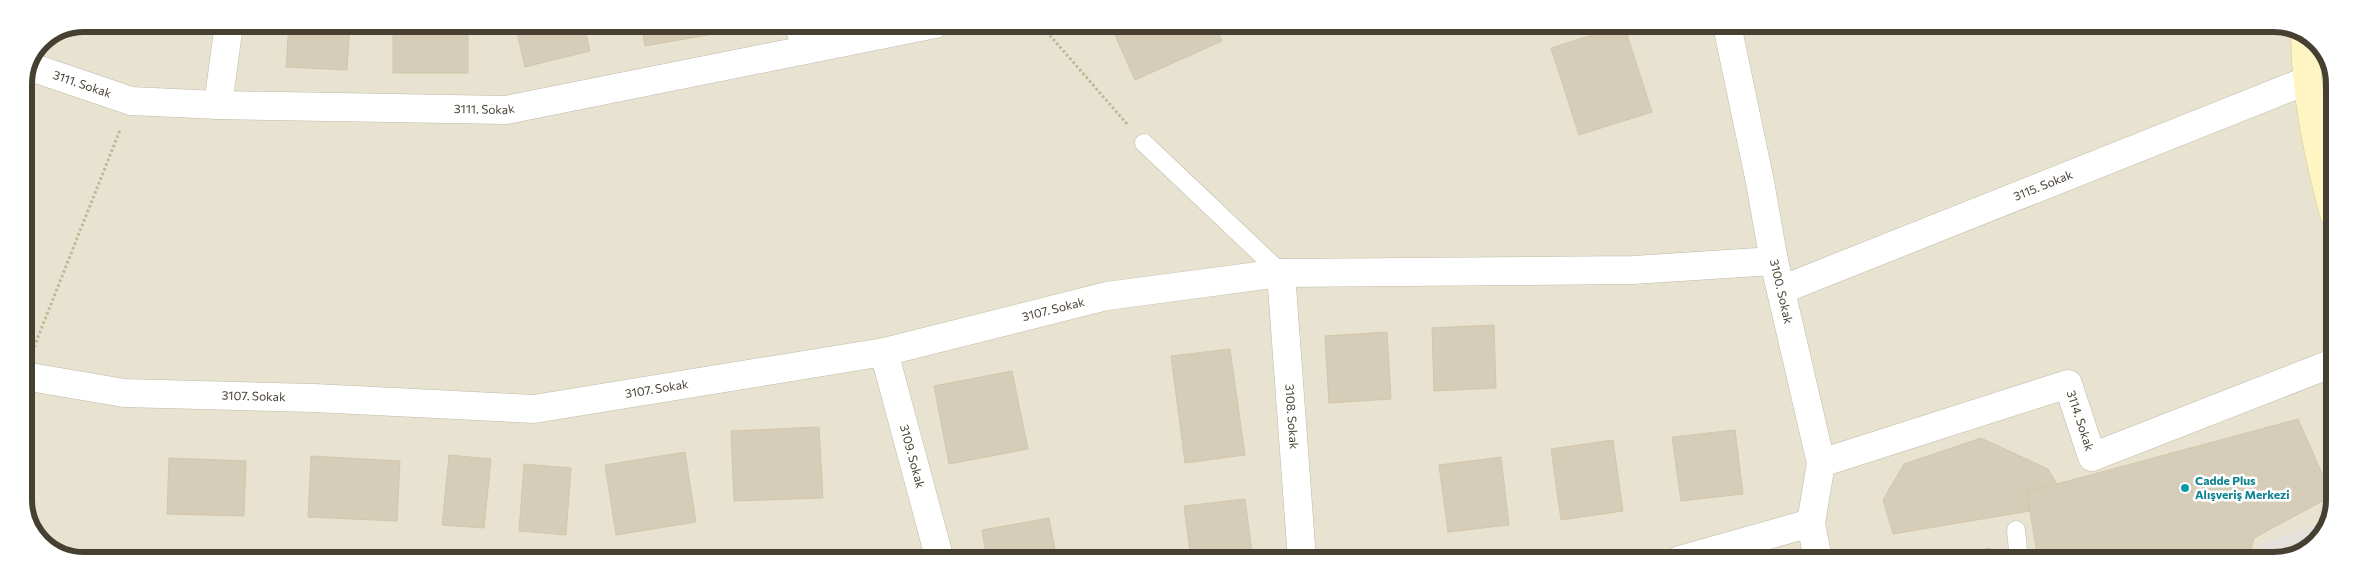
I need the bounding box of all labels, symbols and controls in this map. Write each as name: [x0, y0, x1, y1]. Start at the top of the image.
street label: 3111. Sokak: [51, 67, 114, 100]
street label: 3111. Sokak: [454, 100, 516, 116]
street label: 3115. Sokak: [2011, 167, 2075, 203]
street label: 3100. Sokak: [1768, 257, 1796, 326]
street label: 3107. Sokak: [1020, 294, 1086, 323]
street label: 3107. Sokak: [624, 376, 690, 400]
street label: 3108. Sokak: [1283, 383, 1302, 450]
street label: 3107. Sokak: [221, 388, 286, 403]
street label: 3114. Sokak: [2065, 388, 2098, 453]
street label: 3109. Sokak: [898, 423, 928, 490]
place label: Cadde Plus Alışveriş Merkezi: [2195, 473, 2290, 501]
marker: Cadde Plus Alışveriş Merkezi: [2179, 482, 2191, 494]

